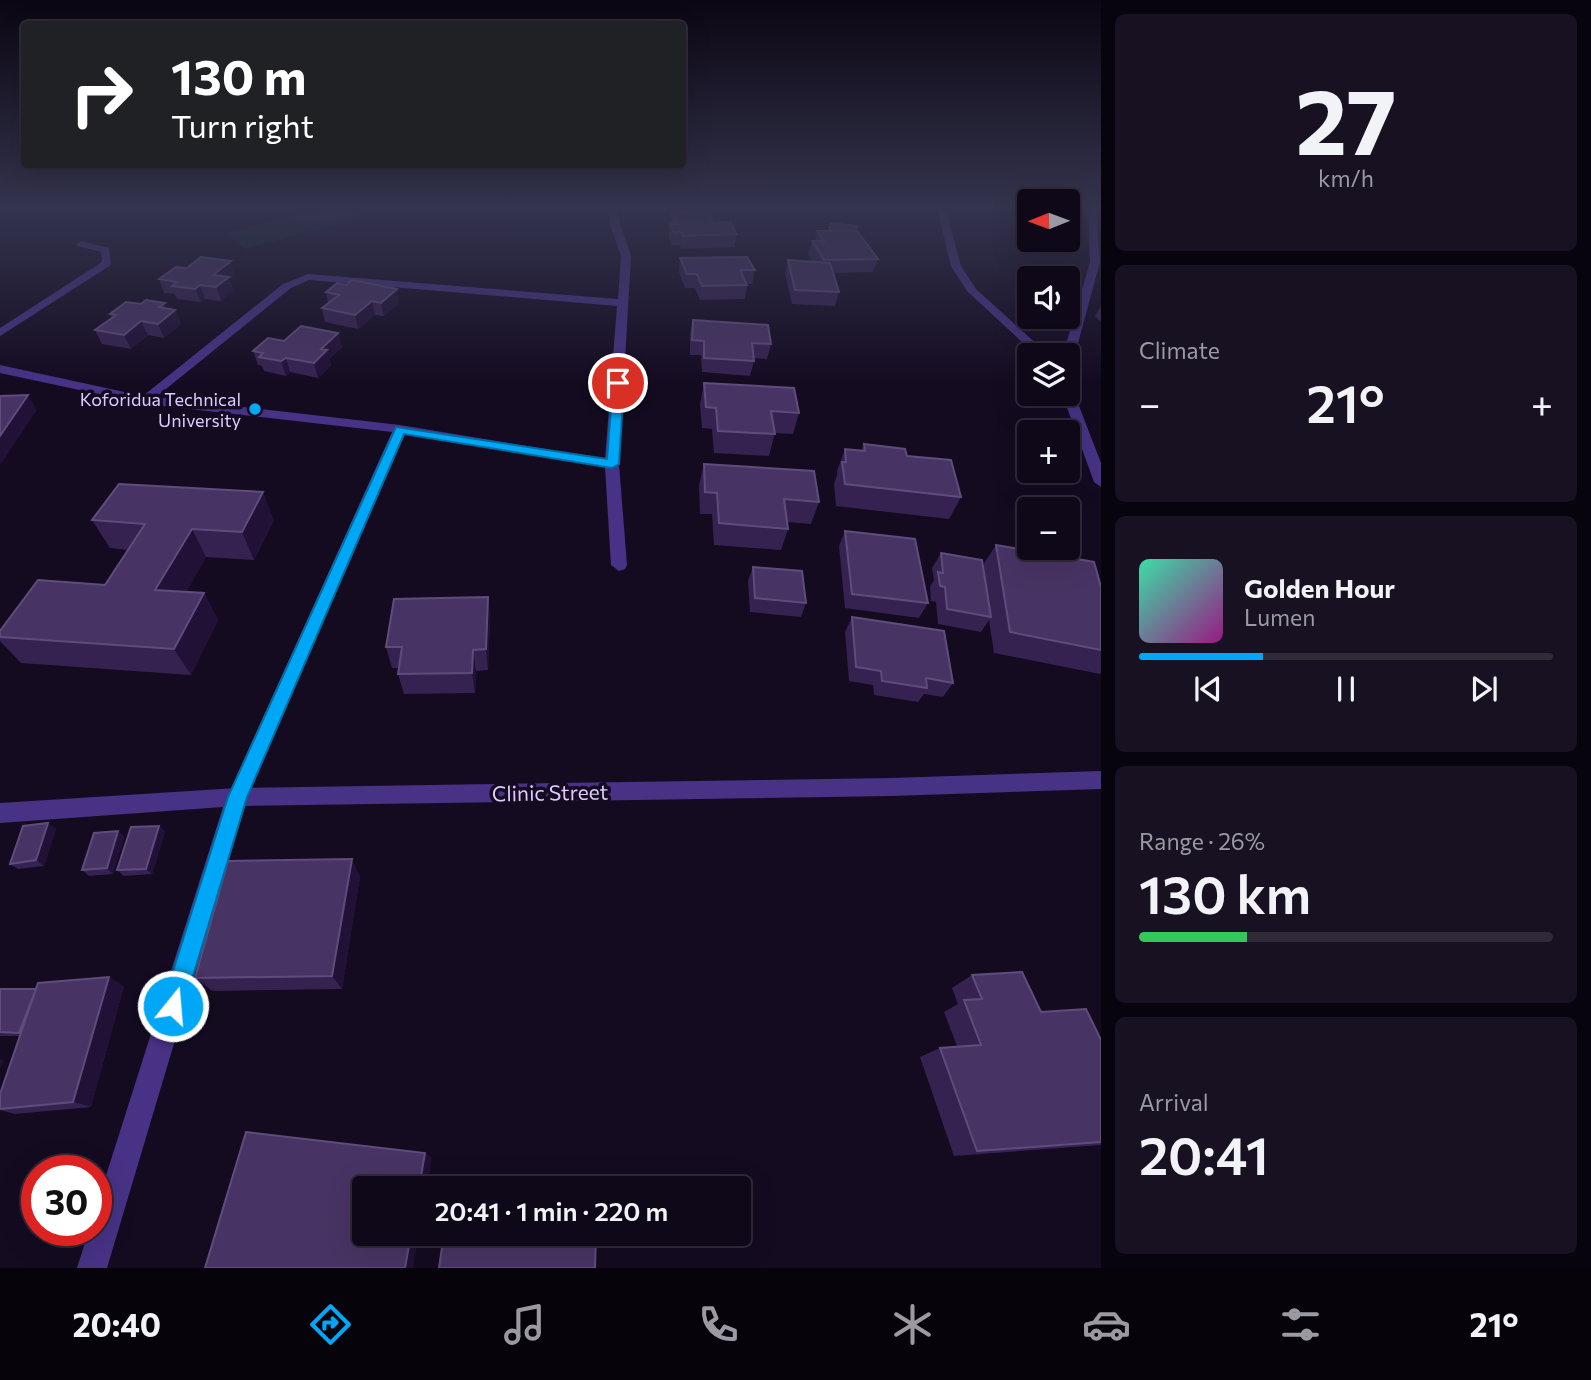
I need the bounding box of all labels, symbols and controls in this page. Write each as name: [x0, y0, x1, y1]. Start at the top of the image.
text: 130 m: [171, 45, 306, 105]
icon: right: [56, 49, 147, 140]
text: 27: [1295, 62, 1397, 174]
text: Turn right: [171, 105, 314, 145]
text: km/h: [1318, 164, 1374, 192]
north arrow: [1017, 189, 1080, 252]
map controls: [1017, 189, 1080, 560]
button: sound: [1017, 266, 1080, 329]
text: Climate: [1139, 336, 1220, 364]
button: layers: [1017, 343, 1080, 406]
pin: [588, 353, 648, 413]
icon: arrive: [599, 364, 637, 402]
text: 21°: [1306, 370, 1385, 434]
text: −: [1139, 379, 1161, 426]
text: +: [1531, 379, 1553, 426]
place label: Koforidua Technical University: [80, 388, 241, 431]
marker: Koforidua Technical University: [247, 401, 263, 417]
button: +: [1017, 420, 1080, 483]
button: −: [1017, 497, 1080, 560]
text: Golden Hour: [1244, 572, 1395, 603]
text: Lumen: [1244, 603, 1315, 631]
icon: previous: [1189, 670, 1227, 708]
icon: pause: [1327, 670, 1365, 708]
icon: next: [1465, 670, 1503, 708]
street label: Clinic Street: [492, 778, 608, 806]
text: Range · 26%: [1139, 827, 1265, 855]
text: 130 km: [1139, 861, 1311, 925]
position arrow: [136, 969, 210, 1043]
text: Arrival: [1139, 1088, 1209, 1116]
text: 20:41: [1139, 1122, 1269, 1186]
speed limit sign: 30: [21, 1155, 112, 1246]
text: 20:41 · 1 min · 220 m: [435, 1195, 668, 1226]
icon: directions: [306, 1300, 355, 1349]
icon: music: [500, 1300, 549, 1349]
icon: phone: [694, 1300, 743, 1349]
icon: climate: [888, 1300, 937, 1349]
icon: car: [1082, 1300, 1131, 1349]
icon: filters: [1276, 1300, 1325, 1349]
text: 20:40: [72, 1304, 161, 1344]
text: 21°: [1469, 1304, 1518, 1344]

